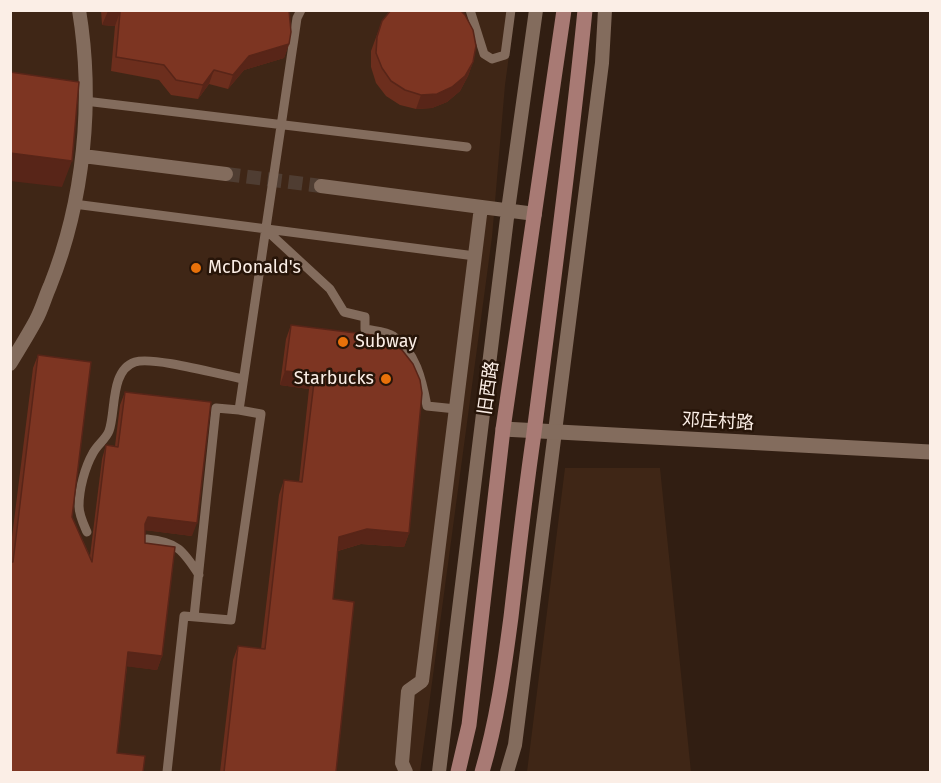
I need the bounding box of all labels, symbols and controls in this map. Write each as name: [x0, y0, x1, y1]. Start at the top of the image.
place label: McDonald's: [208, 257, 301, 279]
marker: McDonald's: [189, 261, 203, 275]
place label: Subway: [355, 331, 417, 353]
marker: Subway: [336, 335, 350, 349]
street label: 旧西路: [475, 360, 503, 416]
place label: Starbucks: [294, 368, 374, 390]
marker: Starbucks: [379, 372, 393, 386]
street label: 邓庄村路: [681, 409, 755, 435]

